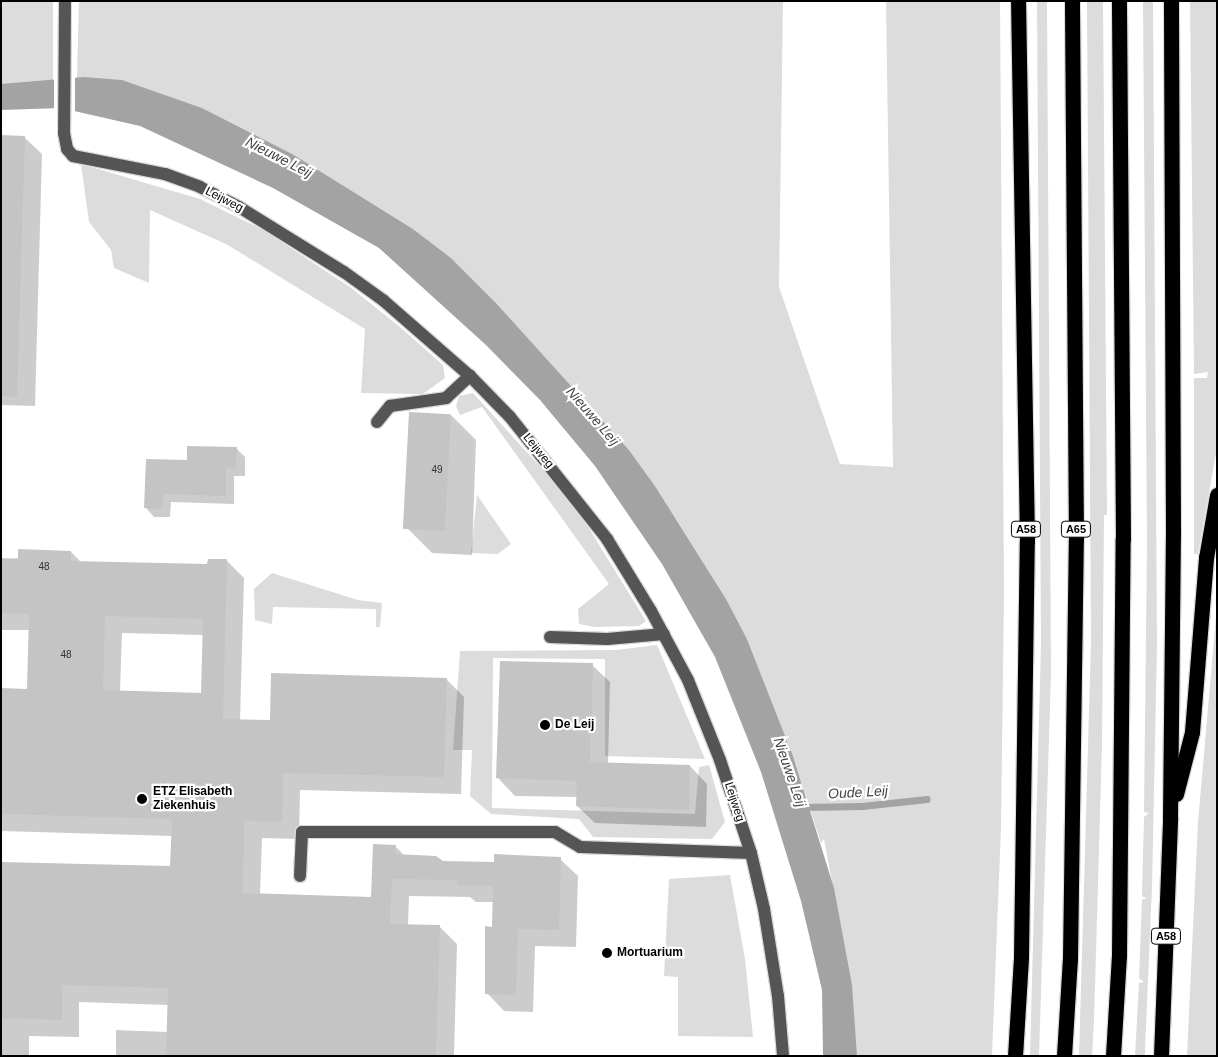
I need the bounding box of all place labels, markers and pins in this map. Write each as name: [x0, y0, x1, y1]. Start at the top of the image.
place label: De Leij: [555, 718, 594, 732]
marker: De Leij: [539, 719, 551, 731]
place label: ETZ Elisabeth Ziekenhuis: [153, 785, 232, 813]
marker: ETZ Elisabeth Ziekenhuis: [135, 792, 149, 806]
place label: Mortuarium: [617, 946, 683, 960]
marker: Mortuarium: [601, 947, 613, 959]

